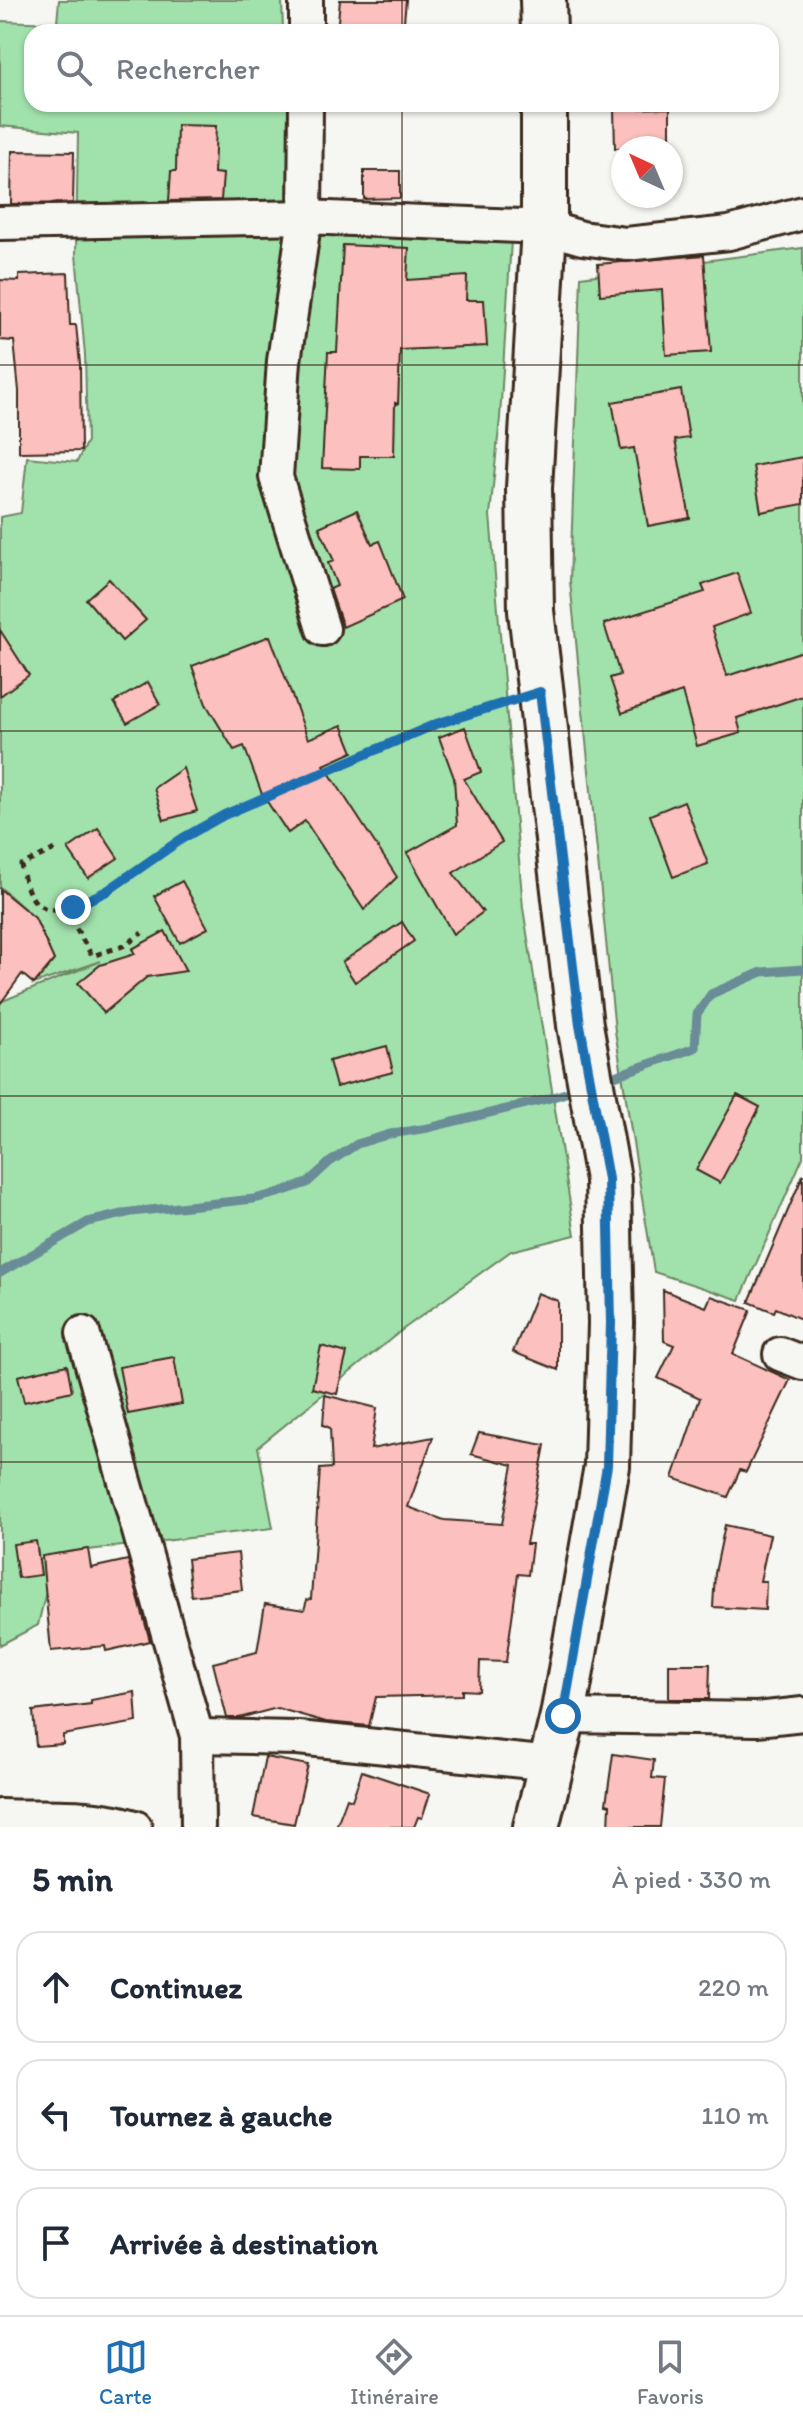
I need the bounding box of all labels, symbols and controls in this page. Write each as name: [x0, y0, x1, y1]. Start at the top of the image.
search box: [24, 24, 779, 112]
icon: search: [52, 46, 96, 90]
text: Rechercher: [116, 50, 260, 87]
north arrow: [611, 136, 683, 208]
route end: [55, 889, 91, 925]
route start: [545, 1698, 581, 1734]
text: 5 min: [32, 1859, 113, 1900]
text: À pied · 330 m: [612, 1863, 771, 1895]
icon: ahead: [34, 1965, 78, 2009]
text: Continuez: [110, 1969, 242, 2006]
text: 220 m: [698, 1971, 769, 2003]
icon: left: [34, 2093, 78, 2137]
text: Tournez à gauche: [110, 2097, 332, 2134]
text: 110 m: [701, 2099, 769, 2131]
icon: arrive: [34, 2221, 78, 2265]
text: Arrivée à destination: [110, 2225, 378, 2262]
tab: Carte: [99, 2335, 152, 2410]
tab: Itinéraire: [350, 2335, 439, 2410]
tab: Favoris: [637, 2335, 704, 2410]

